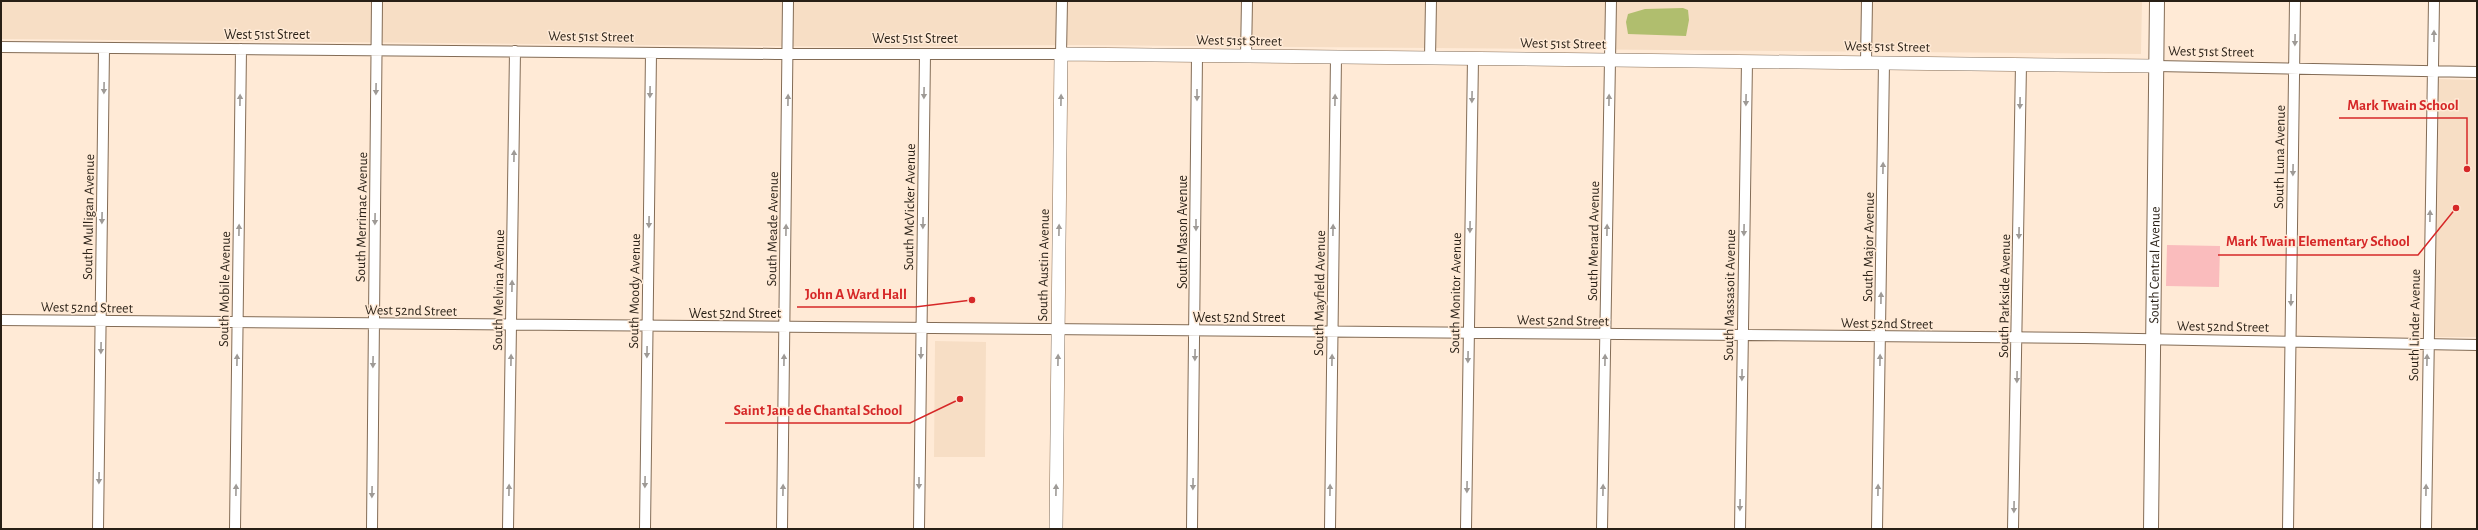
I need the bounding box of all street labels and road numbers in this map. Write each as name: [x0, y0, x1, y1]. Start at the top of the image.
street label: West 51st Street: [224, 28, 310, 42]
street label: West 51st Street: [548, 29, 635, 45]
street label: West 51st Street: [872, 32, 958, 46]
street label: West 51st Street: [1196, 33, 1283, 49]
street label: West 51st Street: [1520, 36, 1607, 52]
street label: West 51st Street: [1844, 39, 1931, 55]
street label: West 51st Street: [2168, 44, 2255, 60]
street label: South Luna Avenue: [2272, 105, 2288, 209]
street label: South McVicker Avenue: [902, 143, 918, 271]
street label: South Merrimac Avenue: [354, 152, 370, 282]
street label: South Mulligan Avenue: [81, 154, 97, 280]
street label: South Meade Avenue: [765, 171, 781, 287]
street label: South Mason Avenue: [1176, 175, 1190, 289]
street label: South Menard Avenue: [1586, 181, 1602, 301]
street label: South Major Avenue: [1861, 192, 1877, 302]
street label: South Central Avenue: [2147, 206, 2163, 324]
street label: South Austin Avenue: [1036, 209, 1052, 321]
street label: South Melvina Avenue: [491, 229, 507, 351]
street label: South Massasoit Avenue: [1722, 229, 1738, 361]
street label: South Mayfield Avenue: [1312, 230, 1328, 356]
street label: South Mobile Avenue: [217, 231, 233, 347]
street label: South Monitor Avenue: [1448, 232, 1464, 354]
street label: South Moody Avenue: [627, 233, 643, 349]
street label: South Parkside Avenue: [1997, 234, 2013, 358]
street label: South Linder Avenue: [2407, 269, 2423, 381]
street label: West 52nd Street: [41, 300, 134, 316]
street label: West 52nd Street: [365, 303, 458, 319]
street label: West 52nd Street: [689, 307, 782, 321]
street label: West 52nd Street: [1193, 311, 1286, 325]
street label: West 52nd Street: [1517, 313, 1610, 329]
street label: West 52nd Street: [1841, 316, 1934, 332]
street label: West 52nd Street: [2177, 319, 2270, 335]

